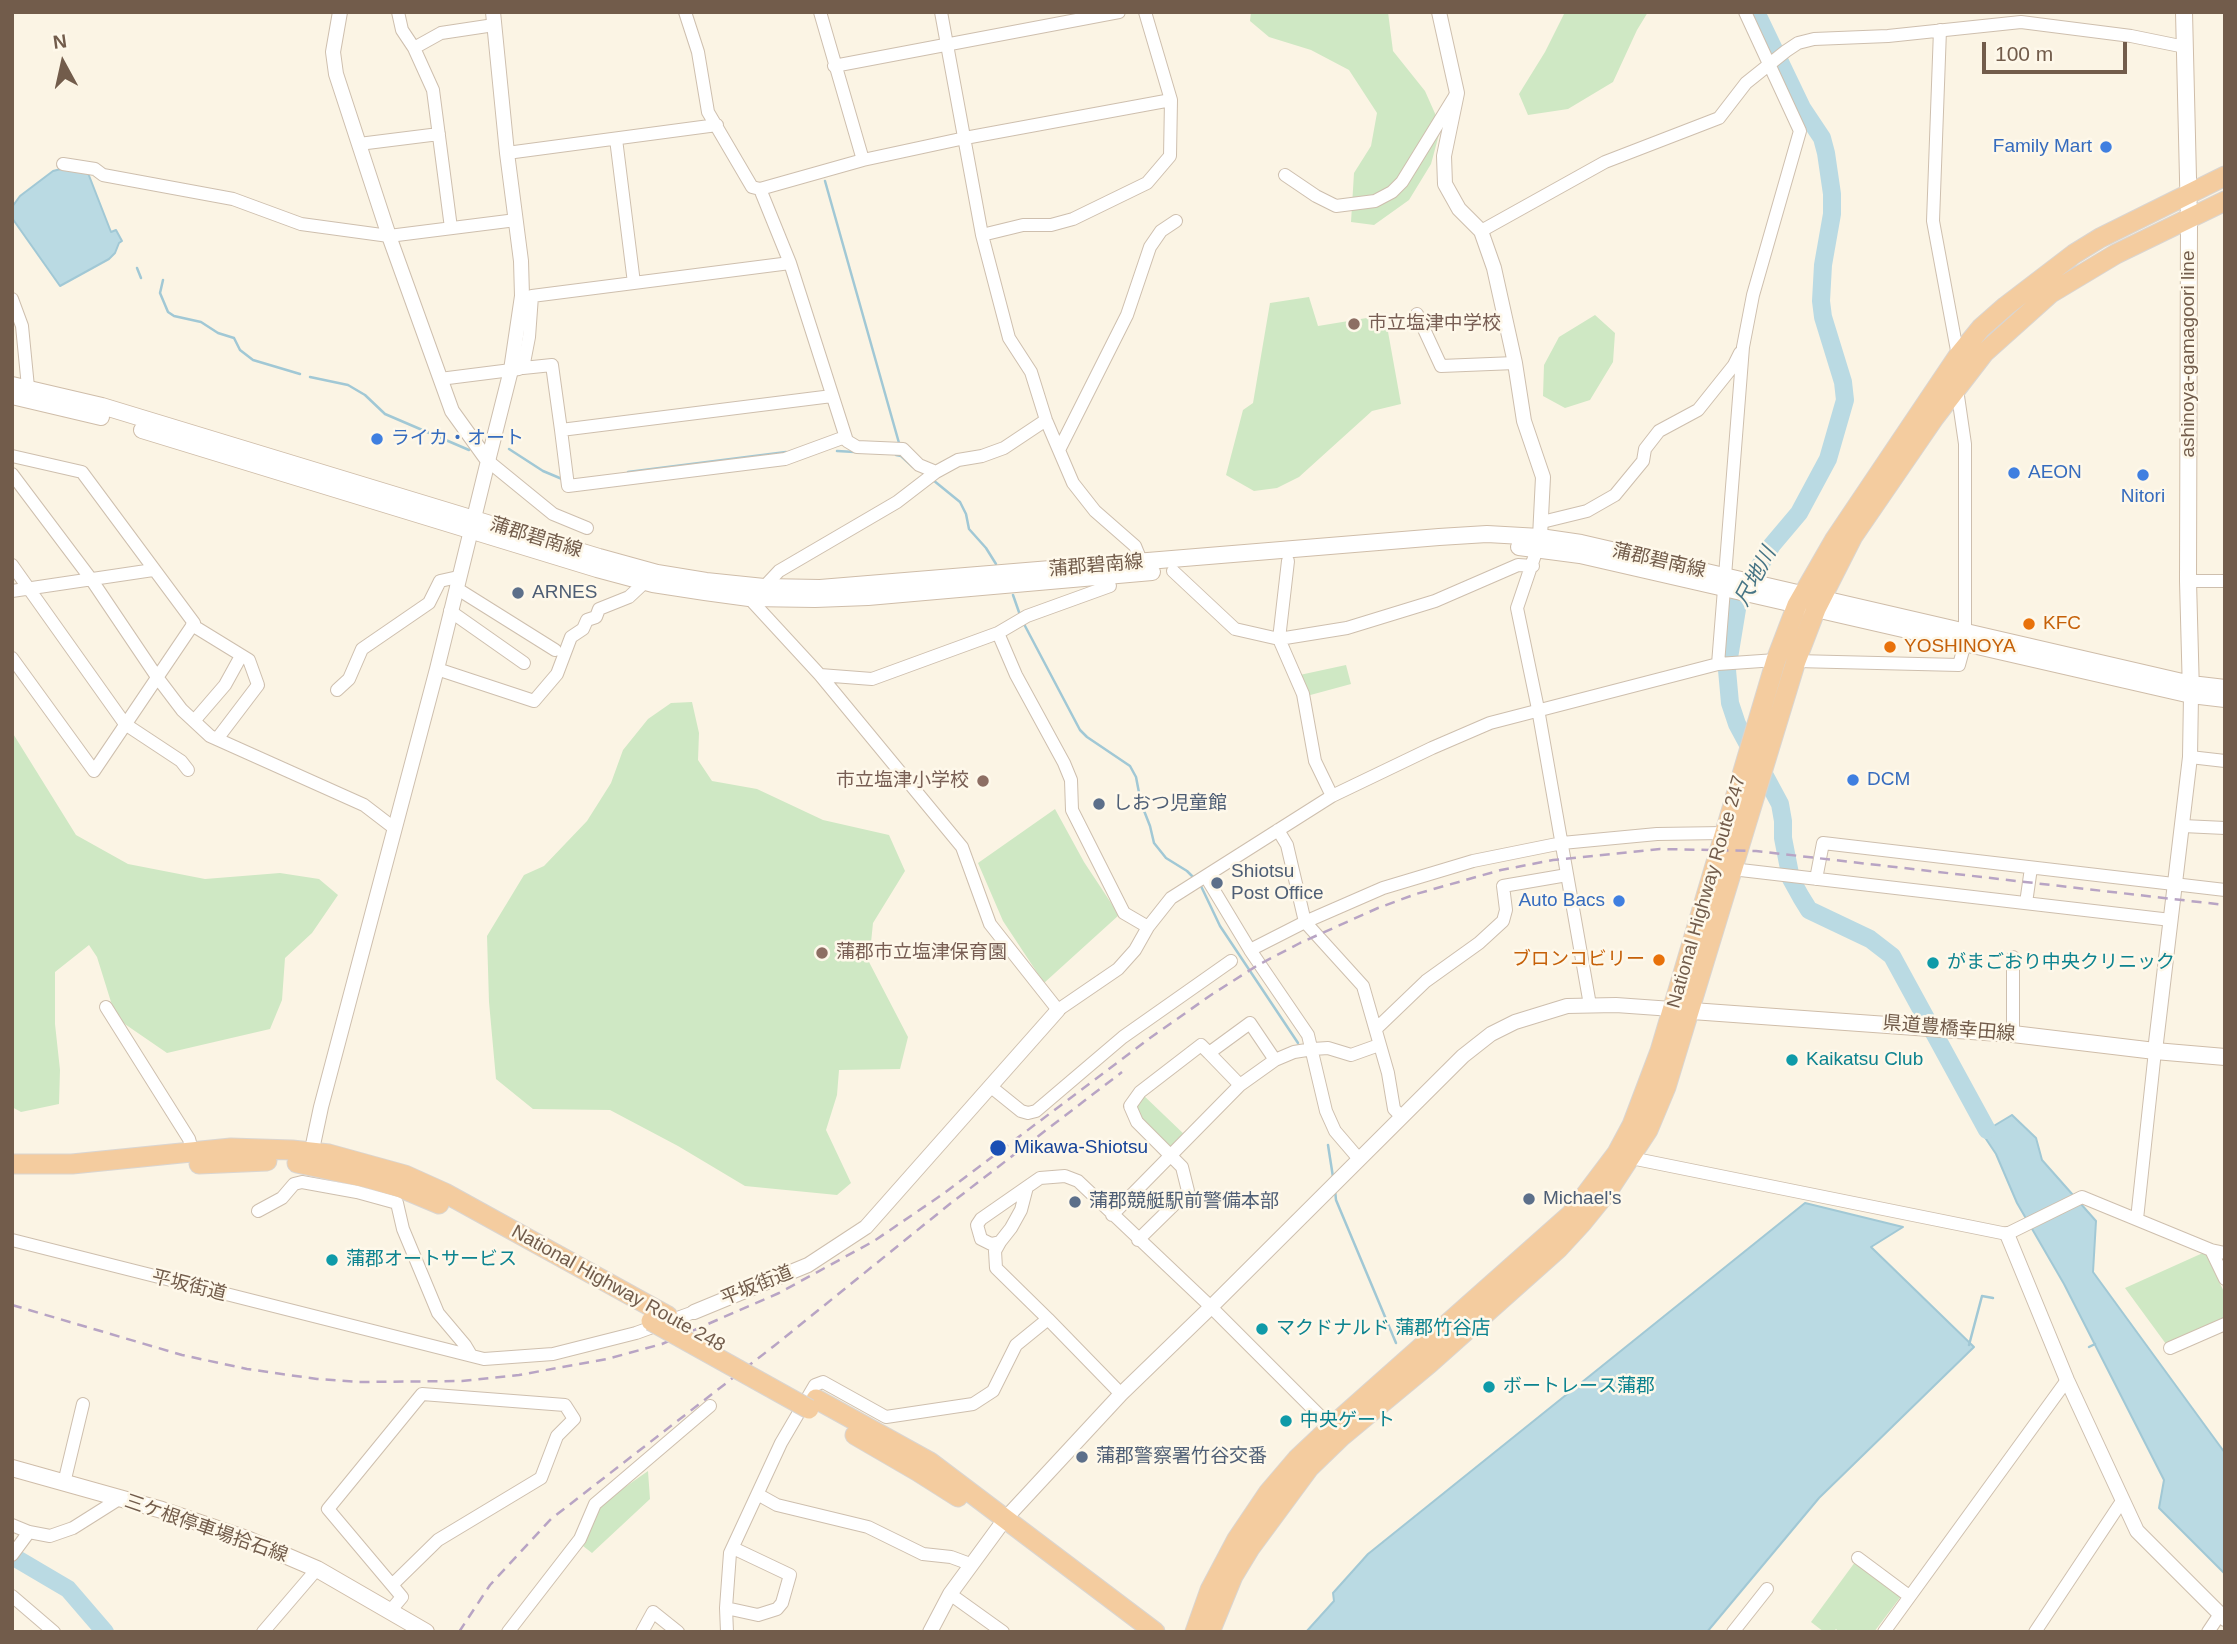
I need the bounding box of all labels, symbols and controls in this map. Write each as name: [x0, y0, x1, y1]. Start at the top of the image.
north arrow: [28, 28, 98, 98]
scale bar: [1985, 28, 2130, 72]
text: N: [52, 30, 68, 53]
text: 100 m: [1995, 42, 2053, 65]
place label: Family Mart: [1993, 136, 2092, 158]
marker: Family Mart: [2098, 139, 2114, 155]
street label: ashinoya-gamagoori line: [2178, 250, 2200, 458]
place label: 市立塩津中学校: [1368, 313, 1501, 335]
marker: 市立塩津中学校: [1346, 316, 1362, 332]
place label: ライカ・オート: [391, 428, 524, 450]
marker: ライカ・オート: [369, 431, 385, 447]
place label: AEON: [2028, 462, 2082, 484]
marker: AEON: [2006, 465, 2022, 481]
marker: Nitori: [2135, 467, 2151, 483]
place label: Nitori: [2121, 486, 2165, 508]
street label: 蒲郡碧南線: [487, 513, 585, 563]
street label: 蒲郡碧南線: [1610, 539, 1708, 583]
water label: 尺地川: [1730, 543, 1782, 611]
street label: 蒲郡碧南線: [1048, 551, 1144, 581]
place label: ARNES: [532, 582, 597, 604]
marker: ARNES: [510, 585, 526, 601]
place label: KFC: [2043, 613, 2081, 635]
marker: KFC: [2021, 616, 2037, 632]
place label: YOSHINOYA: [1904, 636, 2016, 658]
marker: YOSHINOYA: [1882, 639, 1898, 655]
place label: DCM: [1867, 769, 1910, 791]
place label: 市立塩津小学校: [836, 770, 969, 792]
marker: DCM: [1845, 772, 1861, 788]
marker: 市立塩津小学校: [975, 773, 991, 789]
street label: National Highway Route 247: [1663, 773, 1751, 1011]
place label: しおつ児童館: [1113, 793, 1227, 815]
marker: しおつ児童館: [1091, 796, 1107, 812]
place label: Shiotsu Post Office: [1231, 861, 1324, 905]
marker: Shiotsu Post Office: [1209, 875, 1225, 891]
place label: Auto Bacs: [1518, 890, 1605, 912]
marker: Auto Bacs: [1611, 893, 1627, 909]
place label: 蒲郡市立塩津保育園: [836, 942, 1007, 964]
marker: 蒲郡市立塩津保育園: [814, 945, 830, 961]
place label: ブロンコビリー: [1512, 949, 1645, 971]
marker: ブロンコビリー: [1651, 952, 1667, 968]
place label: がまごおり中央クリニック: [1947, 952, 2175, 974]
marker: がまごおり中央クリニック: [1925, 955, 1941, 971]
street label: 県道豊橋幸田線: [1882, 1012, 2016, 1046]
place label: Kaikatsu Club: [1806, 1049, 1923, 1071]
marker: Kaikatsu Club: [1784, 1052, 1800, 1068]
place label: Mikawa-Shiotsu: [1014, 1137, 1148, 1159]
marker: Mikawa-Shiotsu: [988, 1138, 1008, 1158]
place label: Michael's: [1543, 1188, 1622, 1210]
place label: 蒲郡競艇駅前警備本部: [1089, 1191, 1279, 1213]
marker: Michael's: [1521, 1191, 1537, 1207]
marker: 蒲郡競艇駅前警備本部: [1067, 1194, 1083, 1210]
street label: National Highway Route 248: [507, 1221, 729, 1357]
place label: 蒲郡オートサービス: [346, 1249, 517, 1271]
marker: 蒲郡オートサービス: [324, 1252, 340, 1268]
street label: 平坂街道: [717, 1261, 797, 1311]
street label: 平坂街道: [149, 1266, 229, 1306]
place label: マクドナルド 蒲郡竹谷店: [1276, 1318, 1490, 1340]
marker: マクドナルド 蒲郡竹谷店: [1254, 1321, 1270, 1337]
place label: ボートレース蒲郡: [1503, 1376, 1655, 1398]
marker: ボートレース蒲郡: [1481, 1379, 1497, 1395]
place label: 中央ゲート: [1300, 1410, 1395, 1432]
marker: 中央ゲート: [1278, 1413, 1294, 1429]
place label: 蒲郡警察署竹谷交番: [1096, 1446, 1267, 1468]
marker: 蒲郡警察署竹谷交番: [1074, 1449, 1090, 1465]
street label: 三ケ根停車場拾石線: [121, 1490, 291, 1568]

